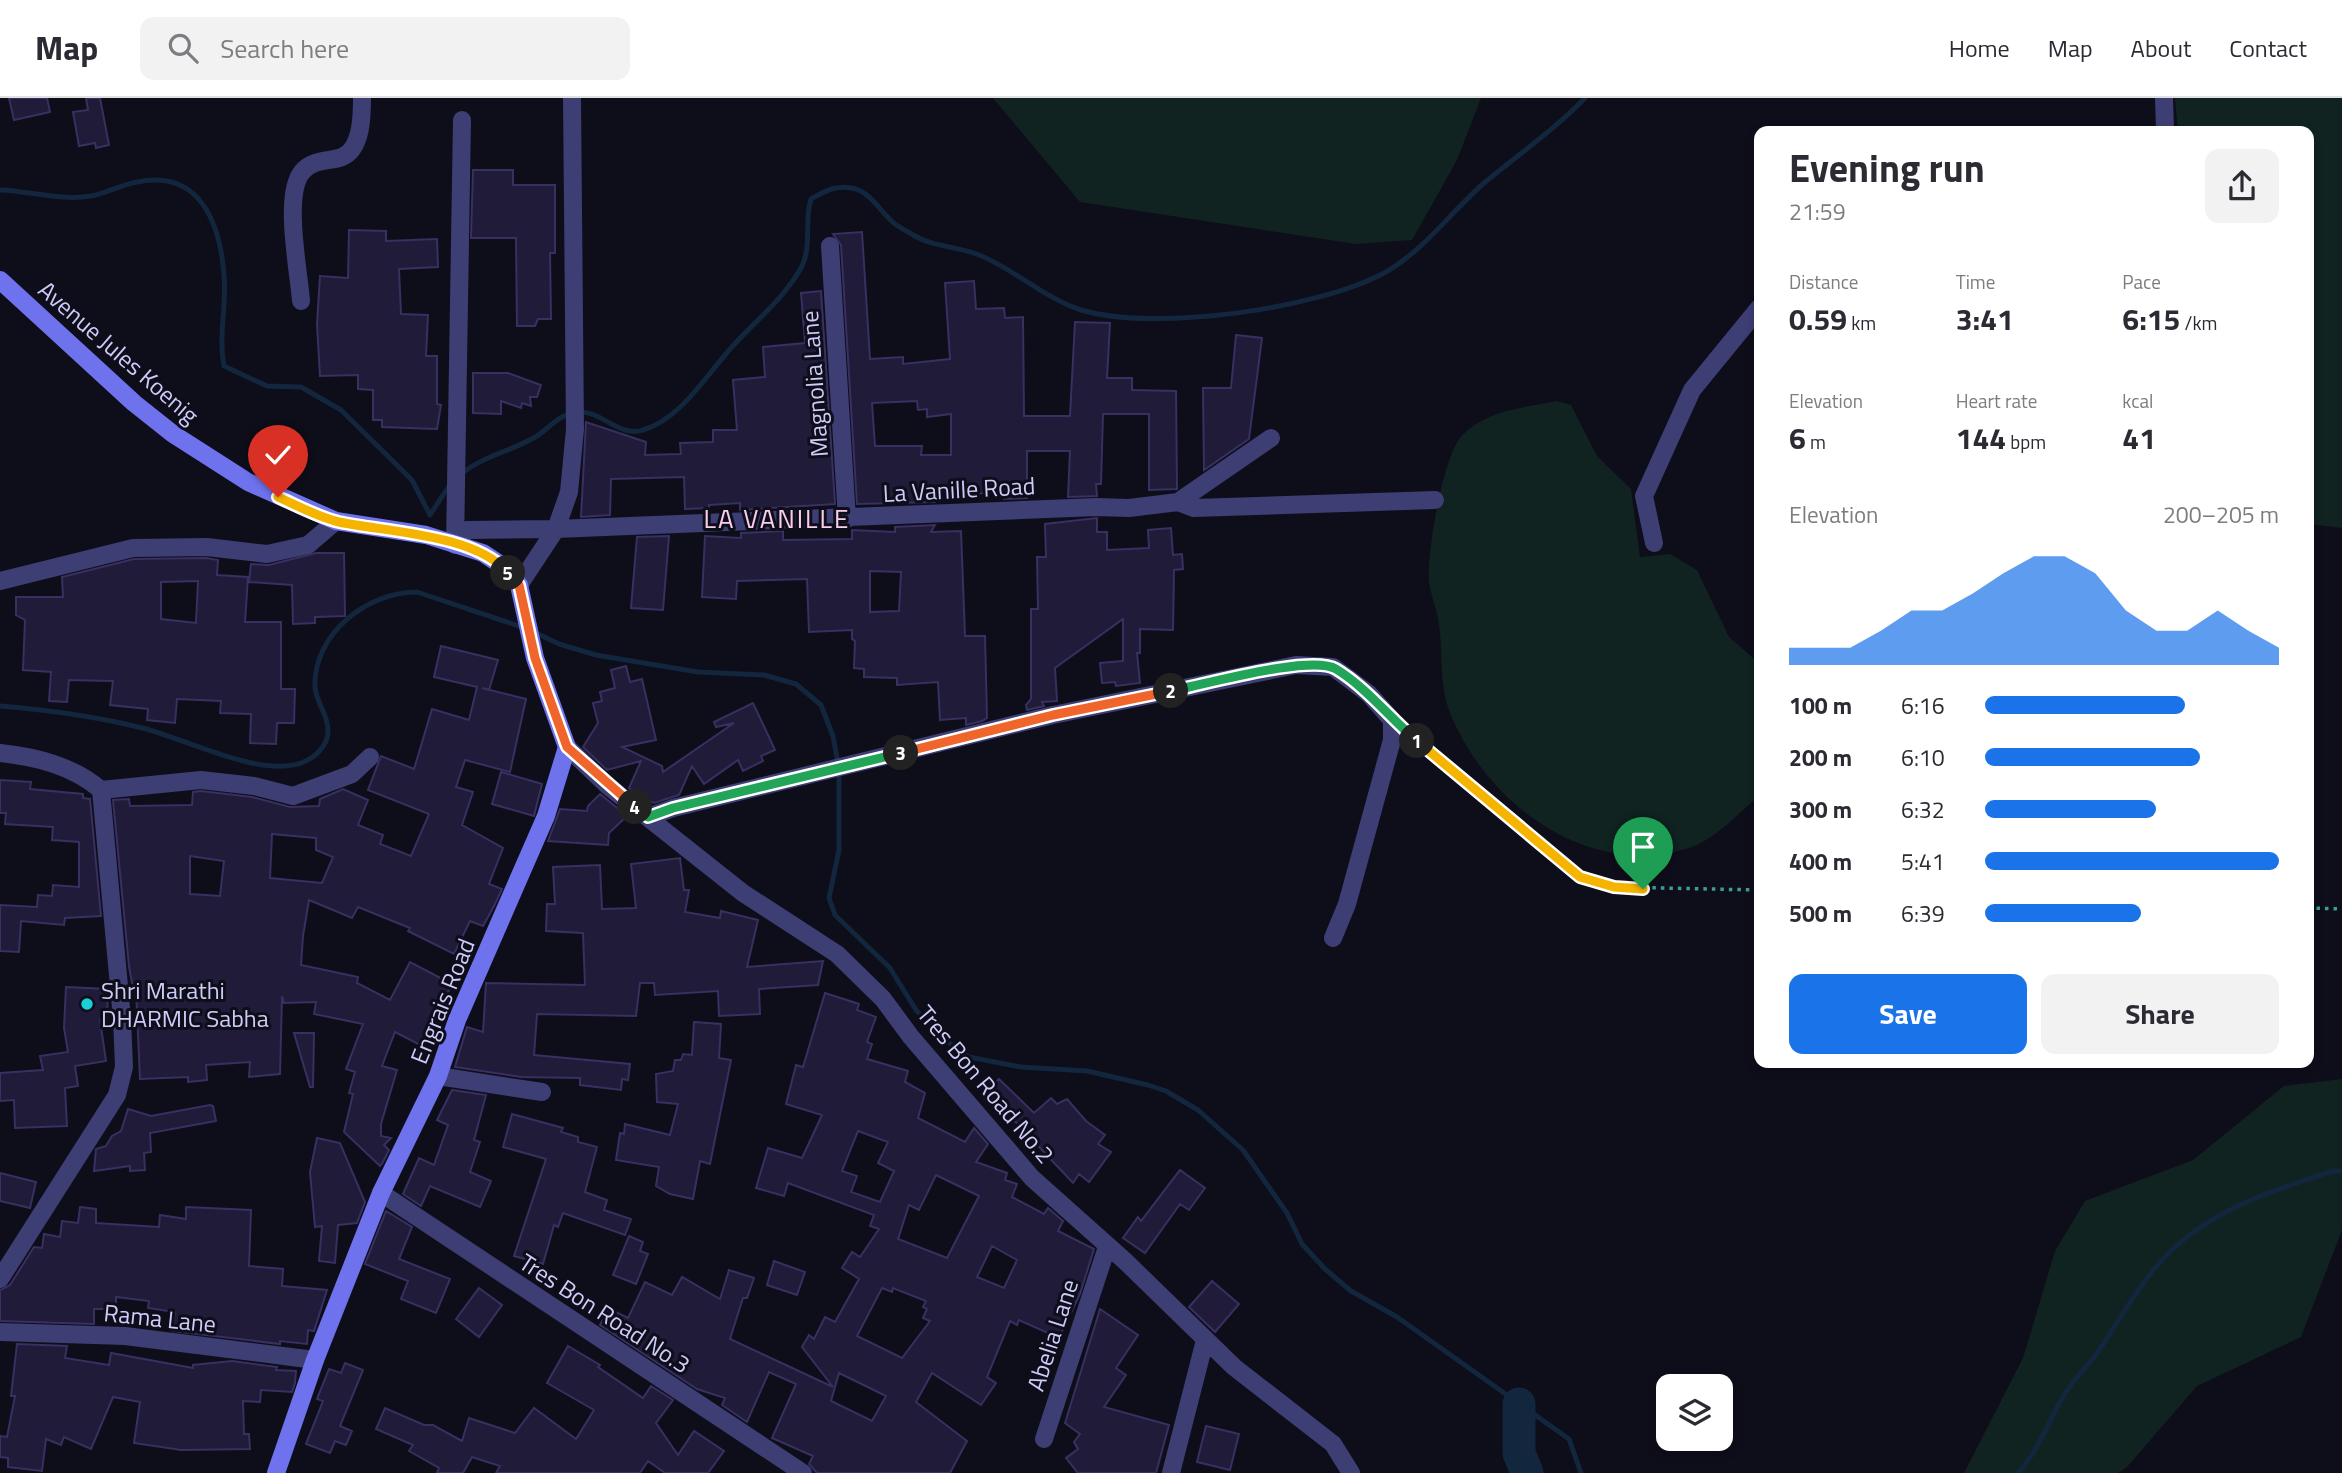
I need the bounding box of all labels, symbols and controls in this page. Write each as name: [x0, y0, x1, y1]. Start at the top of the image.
search box: [140, 17, 630, 80]
text: Map: [35, 23, 98, 73]
icon: search: [164, 29, 202, 67]
text: Search here: [220, 29, 349, 68]
text: Home: [1949, 30, 2010, 66]
text: Map: [2048, 30, 2093, 66]
text: About: [2131, 30, 2191, 66]
text: Contact: [2229, 30, 2307, 66]
text: Evening run: [1789, 139, 1985, 197]
button: share: [2205, 149, 2279, 223]
text: 21:59: [1789, 194, 1846, 229]
text: Distance: [1789, 267, 1858, 296]
text: Time: [1956, 267, 1995, 296]
text: Pace: [2122, 267, 2161, 296]
street label: Avenue Jules Koenig: [31, 272, 207, 432]
text: 0.59: [1789, 296, 1847, 342]
text: 3:41: [1956, 296, 2014, 342]
text: 6:15: [2122, 296, 2180, 342]
text: km: [1847, 308, 1876, 337]
text: /km: [2180, 308, 2217, 337]
street label: Magnolia Lane: [791, 310, 837, 458]
text: Elevation: [1789, 386, 1863, 415]
text: Heart rate: [1956, 386, 2037, 415]
text: kcal: [2122, 386, 2153, 415]
text: 6: [1789, 415, 1806, 461]
text: 144: [1956, 415, 2006, 461]
text: 41: [2122, 415, 2156, 461]
pin: [248, 425, 308, 497]
text: m: [1806, 427, 1826, 456]
text: bpm: [2006, 427, 2046, 456]
icon: check: [259, 436, 297, 474]
street label: La Vanille Road: [882, 467, 1036, 511]
text: Elevation: [1789, 497, 1878, 532]
text: 200–205 m: [2163, 497, 2279, 532]
district label: LA VANILLE: [704, 499, 850, 538]
pin: 5: [490, 556, 526, 590]
text: 5: [502, 558, 513, 587]
pin: 2: [1154, 674, 1188, 708]
text: 2: [1165, 676, 1176, 705]
text: 100 m: [1789, 688, 1852, 723]
text: 6:16: [1901, 688, 1945, 723]
pin: 1: [1400, 724, 1434, 758]
text: 1: [1411, 726, 1422, 755]
pin: 3: [884, 736, 918, 770]
text: 3: [895, 738, 906, 767]
text: 200 m: [1789, 740, 1852, 775]
text: 6:10: [1901, 740, 1945, 775]
pin: 4: [618, 790, 652, 824]
text: 4: [629, 792, 640, 821]
text: 300 m: [1789, 792, 1852, 827]
text: 6:32: [1901, 792, 1945, 827]
pin: [1613, 817, 1673, 889]
icon: arrive: [1624, 828, 1662, 866]
text: 400 m: [1789, 844, 1852, 879]
text: 5:41: [1901, 844, 1945, 879]
text: 500 m: [1789, 896, 1852, 931]
text: 6:39: [1901, 896, 1945, 931]
street label: Engrais Road: [400, 933, 484, 1069]
place label: Shri Marathi DHARMIC Sabha: [101, 972, 269, 1036]
button: Save: [1789, 974, 2027, 1054]
button: Share: [2041, 974, 2279, 1054]
marker: Shri Marathi DHARMIC Sabha: [79, 996, 95, 1012]
street label: Tres Bon Road No.2: [909, 997, 1063, 1171]
street label: Tres Bon Road No.3: [512, 1244, 698, 1382]
street label: Abelia Lane: [1017, 1274, 1087, 1396]
street label: Rama Lane: [102, 1294, 218, 1342]
map controls: [1656, 1374, 1733, 1451]
button: layers: [1656, 1374, 1733, 1451]

